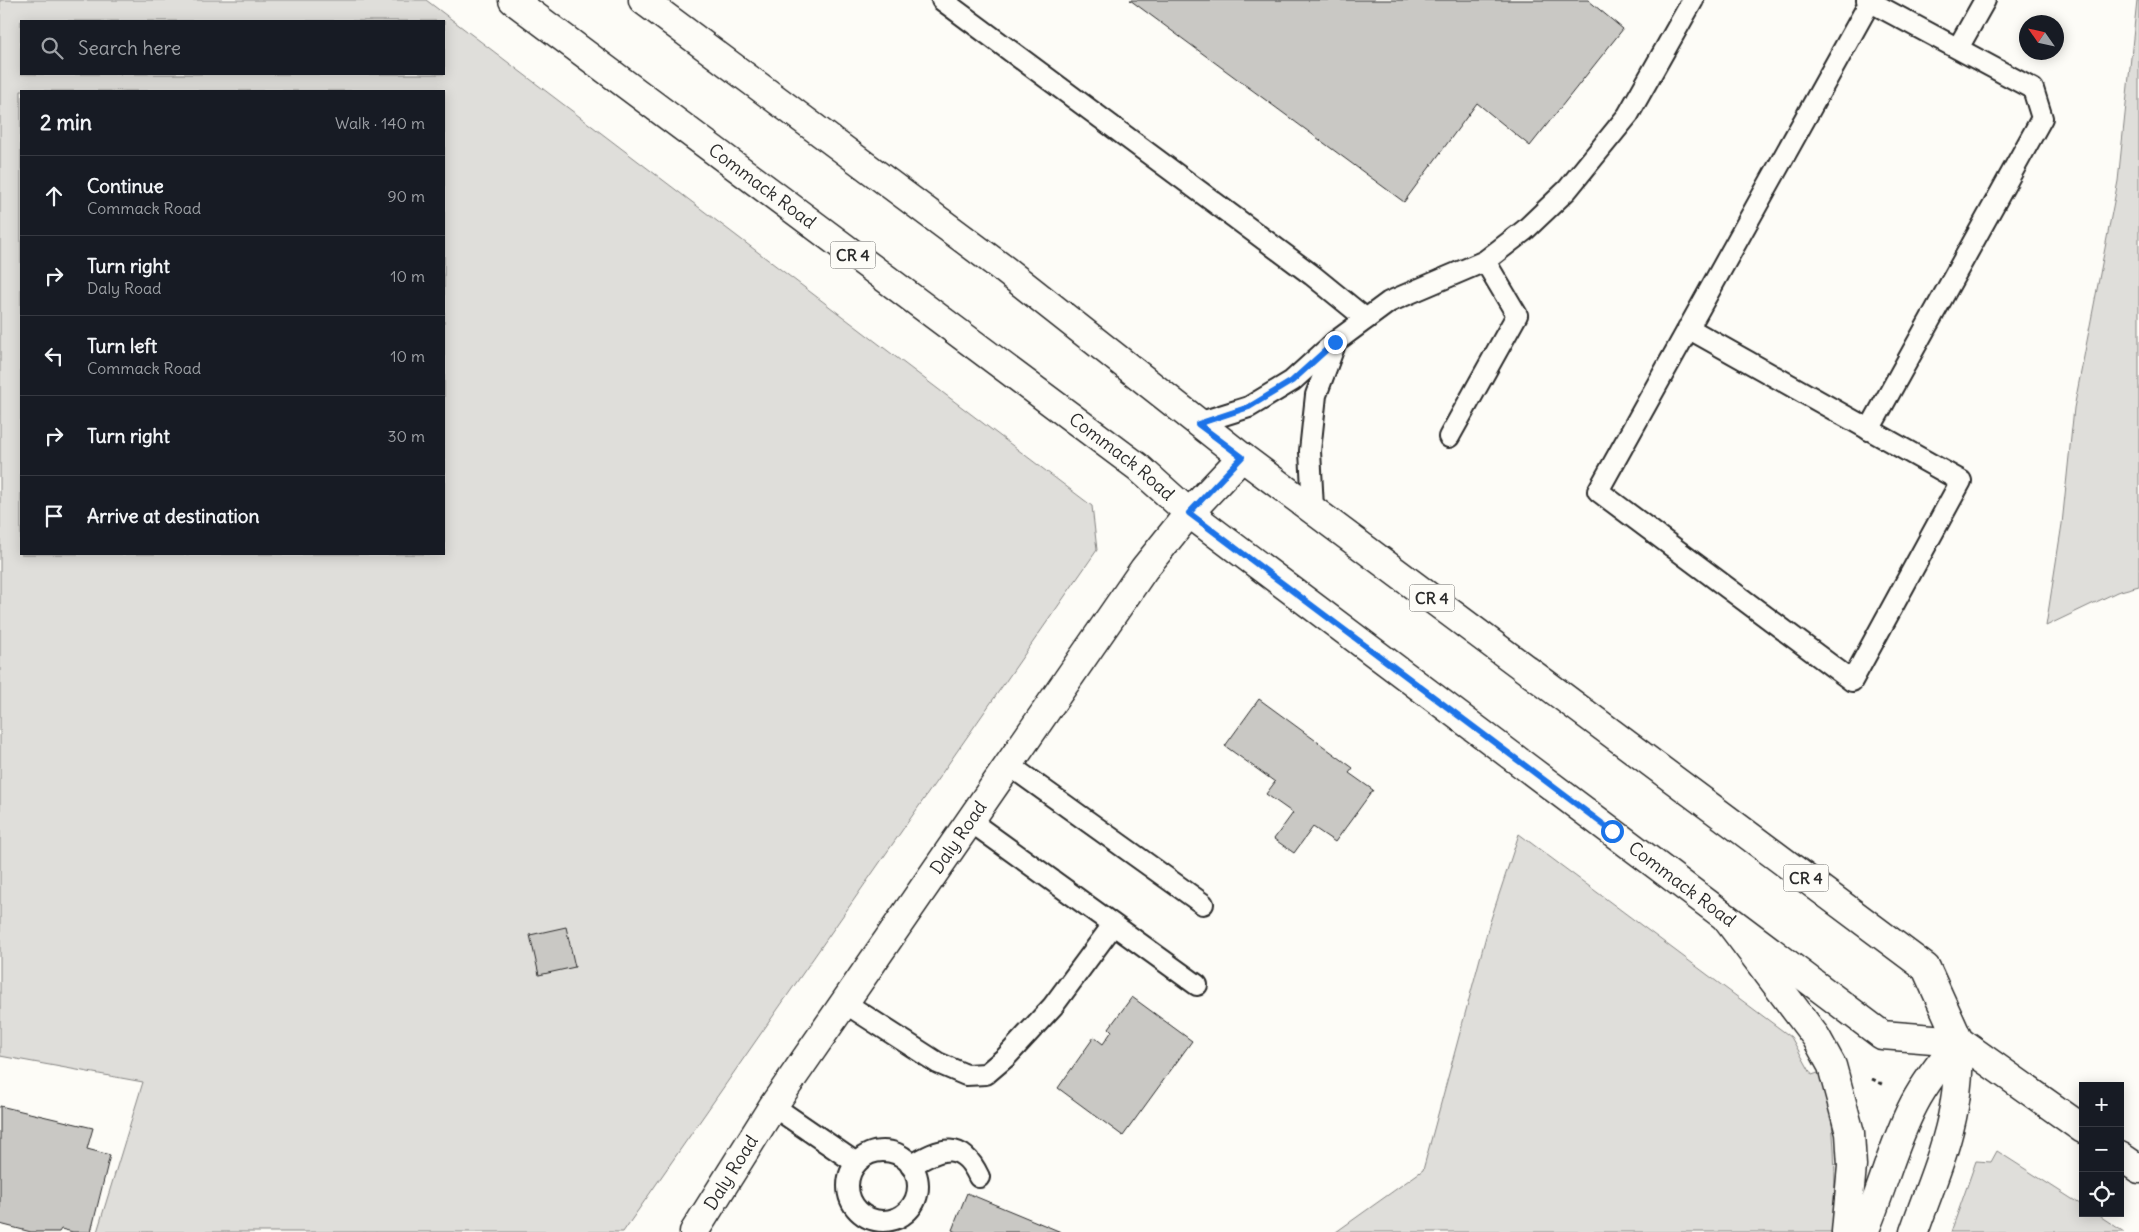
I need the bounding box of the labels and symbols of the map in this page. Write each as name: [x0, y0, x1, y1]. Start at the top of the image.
north arrow: [2019, 15, 2064, 60]
street label: Commack Road: [704, 138, 821, 234]
road number: CR 4: [830, 242, 876, 268]
route end: [1324, 331, 1347, 354]
street label: Commack Road: [1065, 407, 1180, 506]
road number: CR 4: [1410, 584, 1454, 612]
street label: Daly Road: [925, 796, 992, 878]
route start: [1601, 820, 1624, 843]
street label: Commack Road: [1624, 836, 1741, 932]
road number: CR 4: [1784, 864, 1828, 891]
street label: Daly Road: [699, 1130, 763, 1214]

